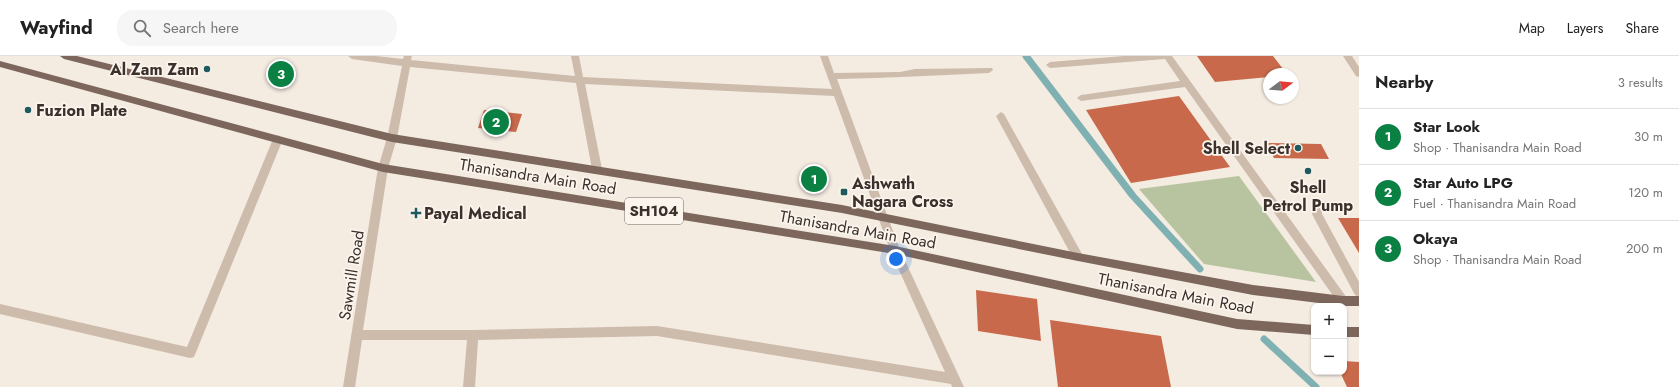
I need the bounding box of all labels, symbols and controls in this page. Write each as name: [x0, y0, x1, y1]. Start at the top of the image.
search box: [117, 10, 397, 46]
text: Wayfind: [20, 14, 93, 41]
icon: search: [131, 17, 153, 39]
text: Search here: [163, 17, 239, 39]
text: Map: [1519, 18, 1545, 38]
text: Layers: [1567, 18, 1603, 38]
text: Share: [1625, 18, 1659, 38]
place label: Al Zam Zam: [109, 58, 199, 81]
pin: 3: [268, 59, 294, 89]
marker: Al Zam Zam: [202, 64, 212, 74]
north arrow: [1263, 68, 1299, 104]
text: Nearby: [1375, 70, 1433, 94]
text: 3 results: [1618, 73, 1663, 92]
place label: Fuzion Plate: [36, 99, 127, 122]
marker: Fuzion Plate: [23, 105, 33, 115]
pin: 2: [483, 107, 509, 137]
text: Star Look: [1413, 116, 1480, 138]
text: 1: [1385, 127, 1391, 146]
text: 30 m: [1634, 127, 1663, 146]
place label: Shell Select: [1203, 137, 1291, 160]
text: Shop · Thanisandra Main Road: [1413, 138, 1582, 157]
marker: Shell Select: [1293, 143, 1303, 153]
street label: Thanisandra Main Road: [458, 153, 618, 200]
pin: 1: [801, 164, 827, 194]
marker: Shell Petrol Pump: [1303, 166, 1313, 176]
place label: Ashwath Nagara Cross: [851, 172, 953, 213]
text: Star Auto LPG: [1413, 172, 1513, 194]
place label: Shell Petrol Pump: [1263, 176, 1353, 217]
text: 2: [1384, 183, 1392, 202]
text: 120 m: [1628, 183, 1663, 202]
marker: Ashwath Nagara Cross: [839, 187, 849, 197]
text: Fuel · Thanisandra Main Road: [1413, 194, 1576, 213]
road number: SH104: [625, 198, 683, 224]
place label: Payal Medical: [424, 202, 527, 225]
street label: Thanisandra Main Road: [778, 204, 938, 255]
marker: Payal Medical: [411, 208, 421, 218]
text: Okaya: [1413, 228, 1458, 250]
street label: Sawmill Road: [333, 229, 370, 322]
text: 3: [1384, 239, 1392, 258]
text: 200 m: [1626, 239, 1663, 258]
your location: [886, 249, 906, 269]
text: Shop · Thanisandra Main Road: [1413, 250, 1582, 269]
street label: Thanisandra Main Road: [1096, 267, 1256, 320]
map controls: [1311, 303, 1347, 375]
button: +: [1311, 303, 1347, 339]
button: −: [1311, 339, 1347, 375]

